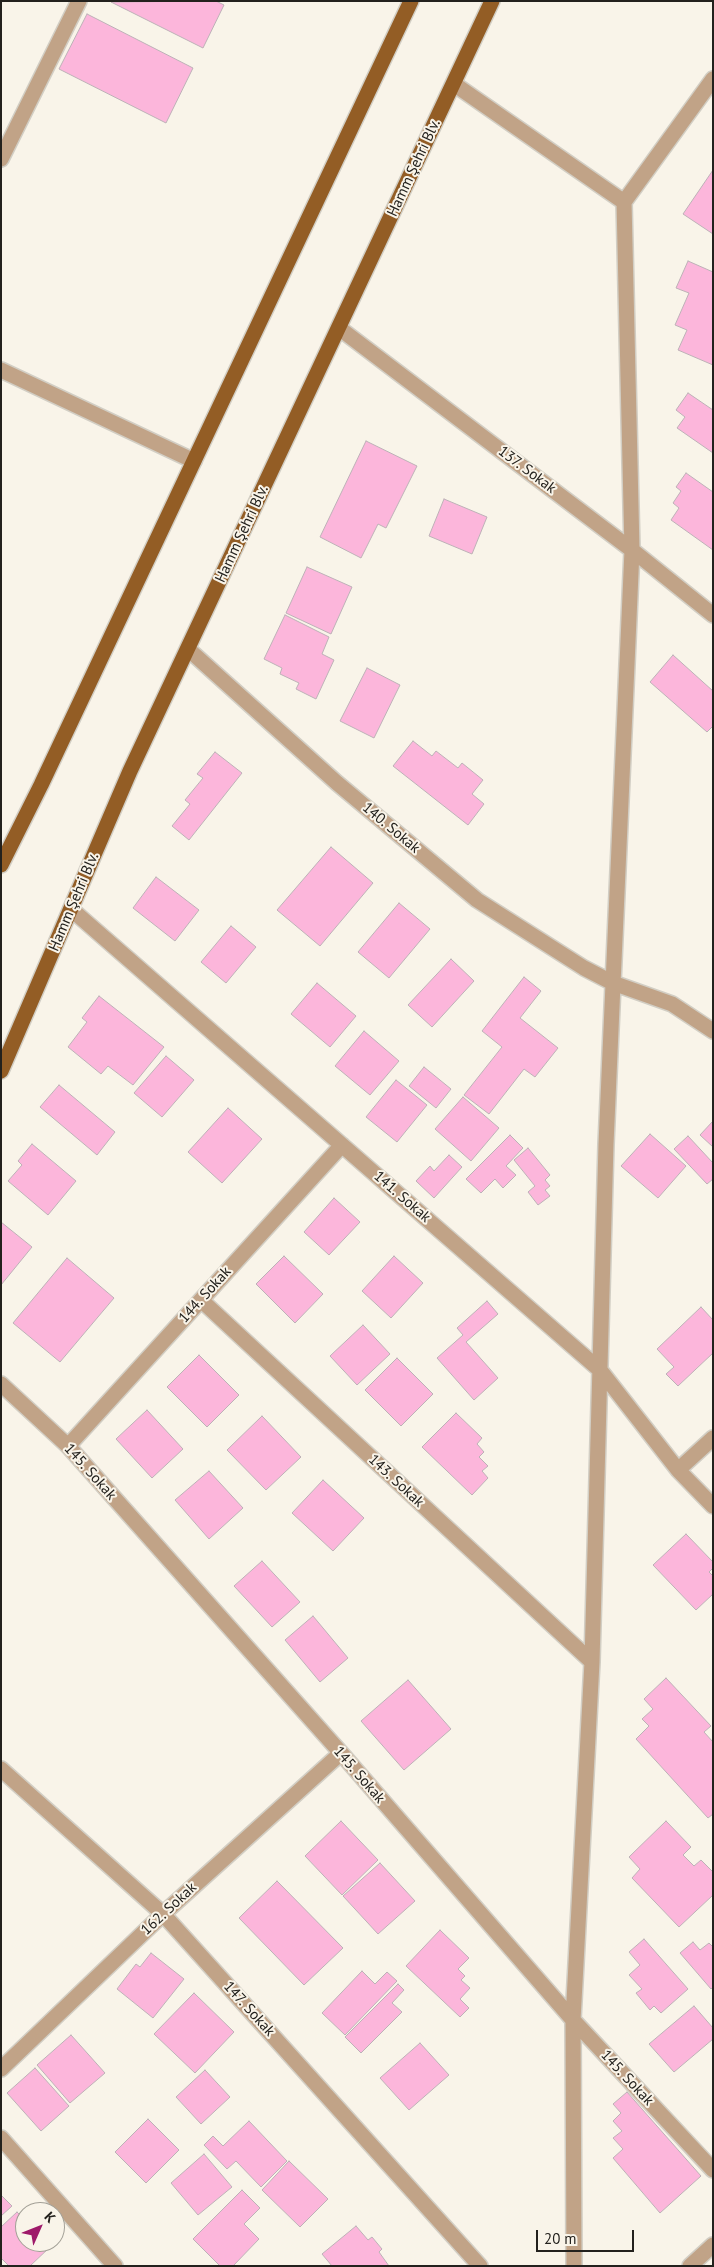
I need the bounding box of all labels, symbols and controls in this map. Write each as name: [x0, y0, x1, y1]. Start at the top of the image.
street label: Hamm Şehri Blv.: [384, 116, 444, 220]
street label: 137. Sokak: [494, 442, 560, 498]
street label: Hamm Şehri Blv.: [212, 482, 272, 586]
street label: 140. Sokak: [359, 799, 423, 857]
street label: Hamm Şehri Blv.: [45, 850, 103, 954]
street label: 141. Sokak: [370, 1167, 434, 1227]
street label: 144. Sokak: [175, 1263, 235, 1327]
street label: 145. Sokak: [60, 1440, 120, 1504]
street label: 143. Sokak: [364, 1451, 428, 1511]
street label: 145. Sokak: [329, 1743, 389, 1807]
street label: 162. Sokak: [137, 1879, 201, 1939]
street label: 147. Sokak: [220, 1978, 278, 2040]
street label: 145. Sokak: [597, 2046, 657, 2110]
north arrow: [15, 2202, 65, 2252]
text: K: [41, 2208, 60, 2227]
scale bar: [539, 2220, 636, 2252]
text: 20 m: [544, 2229, 577, 2248]

